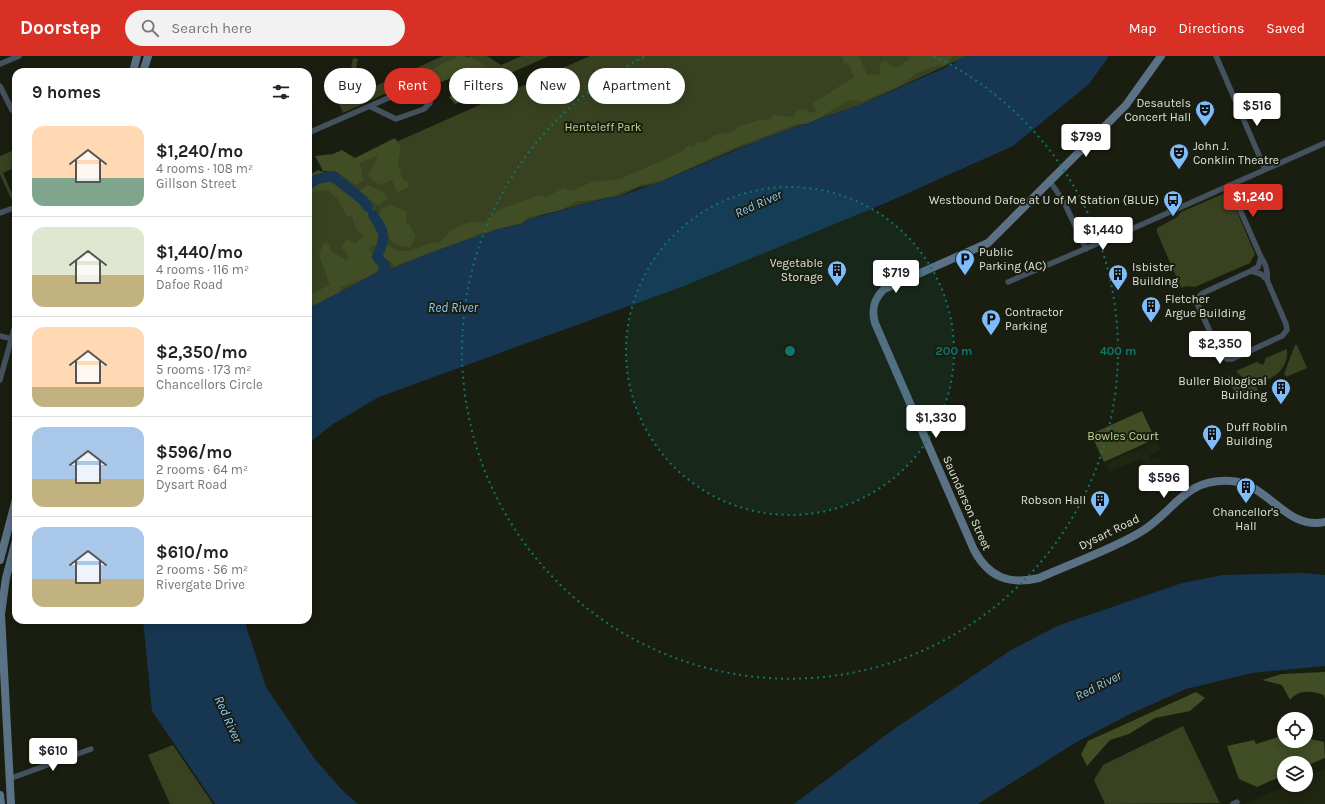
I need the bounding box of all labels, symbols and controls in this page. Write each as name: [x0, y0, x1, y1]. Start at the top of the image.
search box: [125, 10, 405, 46]
text: Doorstep: [20, 17, 101, 39]
icon: search: [139, 17, 161, 39]
text: Search here: [171, 19, 252, 37]
text: Map: [1129, 20, 1157, 37]
text: Directions: [1179, 20, 1244, 37]
text: Saved: [1266, 20, 1305, 37]
chip: Buy: [324, 68, 376, 104]
chip: Rent: [384, 68, 441, 104]
chip: Filters: [449, 68, 518, 104]
chip: New: [526, 68, 580, 104]
chip: Apartment: [588, 68, 685, 104]
icon: filters: [270, 81, 292, 103]
text: 9 homes: [32, 82, 101, 102]
pin: $516: [1233, 93, 1281, 127]
place label: Desautels Concert Hall: [1124, 96, 1191, 124]
text: $516: [1242, 98, 1272, 113]
theatre icon: Desautels Concert Hall: [1194, 99, 1216, 127]
park label: Henteleff Park: [564, 120, 642, 134]
pin: $799: [1062, 124, 1110, 158]
text: $799: [1070, 129, 1102, 144]
place label: John J. Conklin Theatre: [1193, 139, 1279, 167]
text: $1,240/mo: [156, 141, 243, 161]
icon: home: [64, 142, 112, 190]
theatre icon: John J. Conklin Theatre: [1168, 142, 1190, 170]
text: 4 rooms · 108 m²: [156, 161, 253, 176]
text: Gillson Street: [156, 176, 236, 191]
pin: $1,240: [1220, 184, 1286, 218]
water label: Red River: [732, 186, 785, 220]
bus stop icon: Westbound Dafoe at U of M Station (BLUE): [1162, 189, 1184, 217]
text: $1,240: [1233, 189, 1273, 204]
place label: Westbound Dafoe at U of M Station (BLUE): [929, 193, 1159, 207]
pin: $1,440: [1070, 217, 1136, 251]
text: $1,440: [1083, 222, 1123, 237]
text: $1,440/mo: [156, 242, 243, 262]
icon: home: [64, 243, 112, 291]
place label: Public Parking (AC): [979, 245, 1047, 273]
parking icon: Public Parking (AC): [954, 248, 976, 276]
place label: Vegetable Storage: [770, 256, 823, 284]
building icon: Vegetable Storage: [826, 259, 848, 287]
pin: $719: [872, 260, 920, 294]
place label: Isbister Building: [1132, 260, 1179, 288]
text: 4 rooms · 116 m²: [156, 262, 249, 277]
building icon: Isbister Building: [1107, 263, 1129, 291]
text: $719: [882, 265, 910, 280]
text: Dafoe Road: [156, 277, 223, 292]
place label: Fletcher Argue Building: [1165, 292, 1246, 320]
building icon: Fletcher Argue Building: [1140, 295, 1162, 323]
water label: Red River: [428, 300, 479, 315]
place label: Contractor Parking: [1005, 305, 1064, 333]
parking icon: Contractor Parking: [980, 308, 1002, 336]
pin: $2,350: [1187, 331, 1253, 365]
text: $2,350: [1198, 336, 1242, 351]
text: $2,350/mo: [156, 342, 247, 362]
icon: home: [64, 343, 112, 391]
centre of rings: [783, 344, 797, 358]
text: 200 m: [936, 344, 972, 358]
text: 400 m: [1100, 344, 1136, 358]
text: 5 rooms · 173 m²: [156, 362, 251, 377]
place label: Buller Biological Building: [1178, 374, 1267, 402]
text: Chancellors Circle: [156, 377, 263, 392]
building icon: Buller Biological Building: [1270, 377, 1292, 405]
pin: $1,330: [903, 405, 969, 439]
text: $1,330: [915, 410, 957, 425]
place label: Duff Roblin Building: [1226, 420, 1287, 448]
building icon: Duff Roblin Building: [1201, 423, 1223, 451]
park label: Bowles Court: [1087, 429, 1159, 443]
text: $596/mo: [156, 442, 232, 462]
icon: home: [64, 443, 112, 491]
street label: Saunderson Street: [940, 454, 994, 553]
text: 2 rooms · 64 m²: [156, 462, 248, 477]
pin: $596: [1140, 465, 1188, 499]
text: $596: [1148, 470, 1180, 485]
building icon: Chancellor's Hall: [1235, 476, 1257, 504]
text: Dysart Road: [156, 477, 227, 492]
building icon: Robson Hall: [1089, 489, 1111, 517]
place label: Robson Hall: [1021, 493, 1086, 507]
place label: Chancellor's Hall: [1213, 505, 1279, 533]
street label: Dysart Road: [1076, 511, 1142, 553]
text: $610/mo: [156, 542, 229, 562]
icon: home: [64, 543, 112, 591]
text: 2 rooms · 56 m²: [156, 562, 248, 577]
text: Rivergate Drive: [156, 577, 245, 592]
water label: Red River: [1073, 667, 1124, 703]
water label: Red River: [212, 693, 246, 746]
map controls: [1277, 712, 1313, 792]
button: locate: [1277, 712, 1313, 748]
pin: $610: [29, 738, 77, 772]
text: $610: [38, 743, 68, 758]
button: layers: [1277, 756, 1313, 792]

